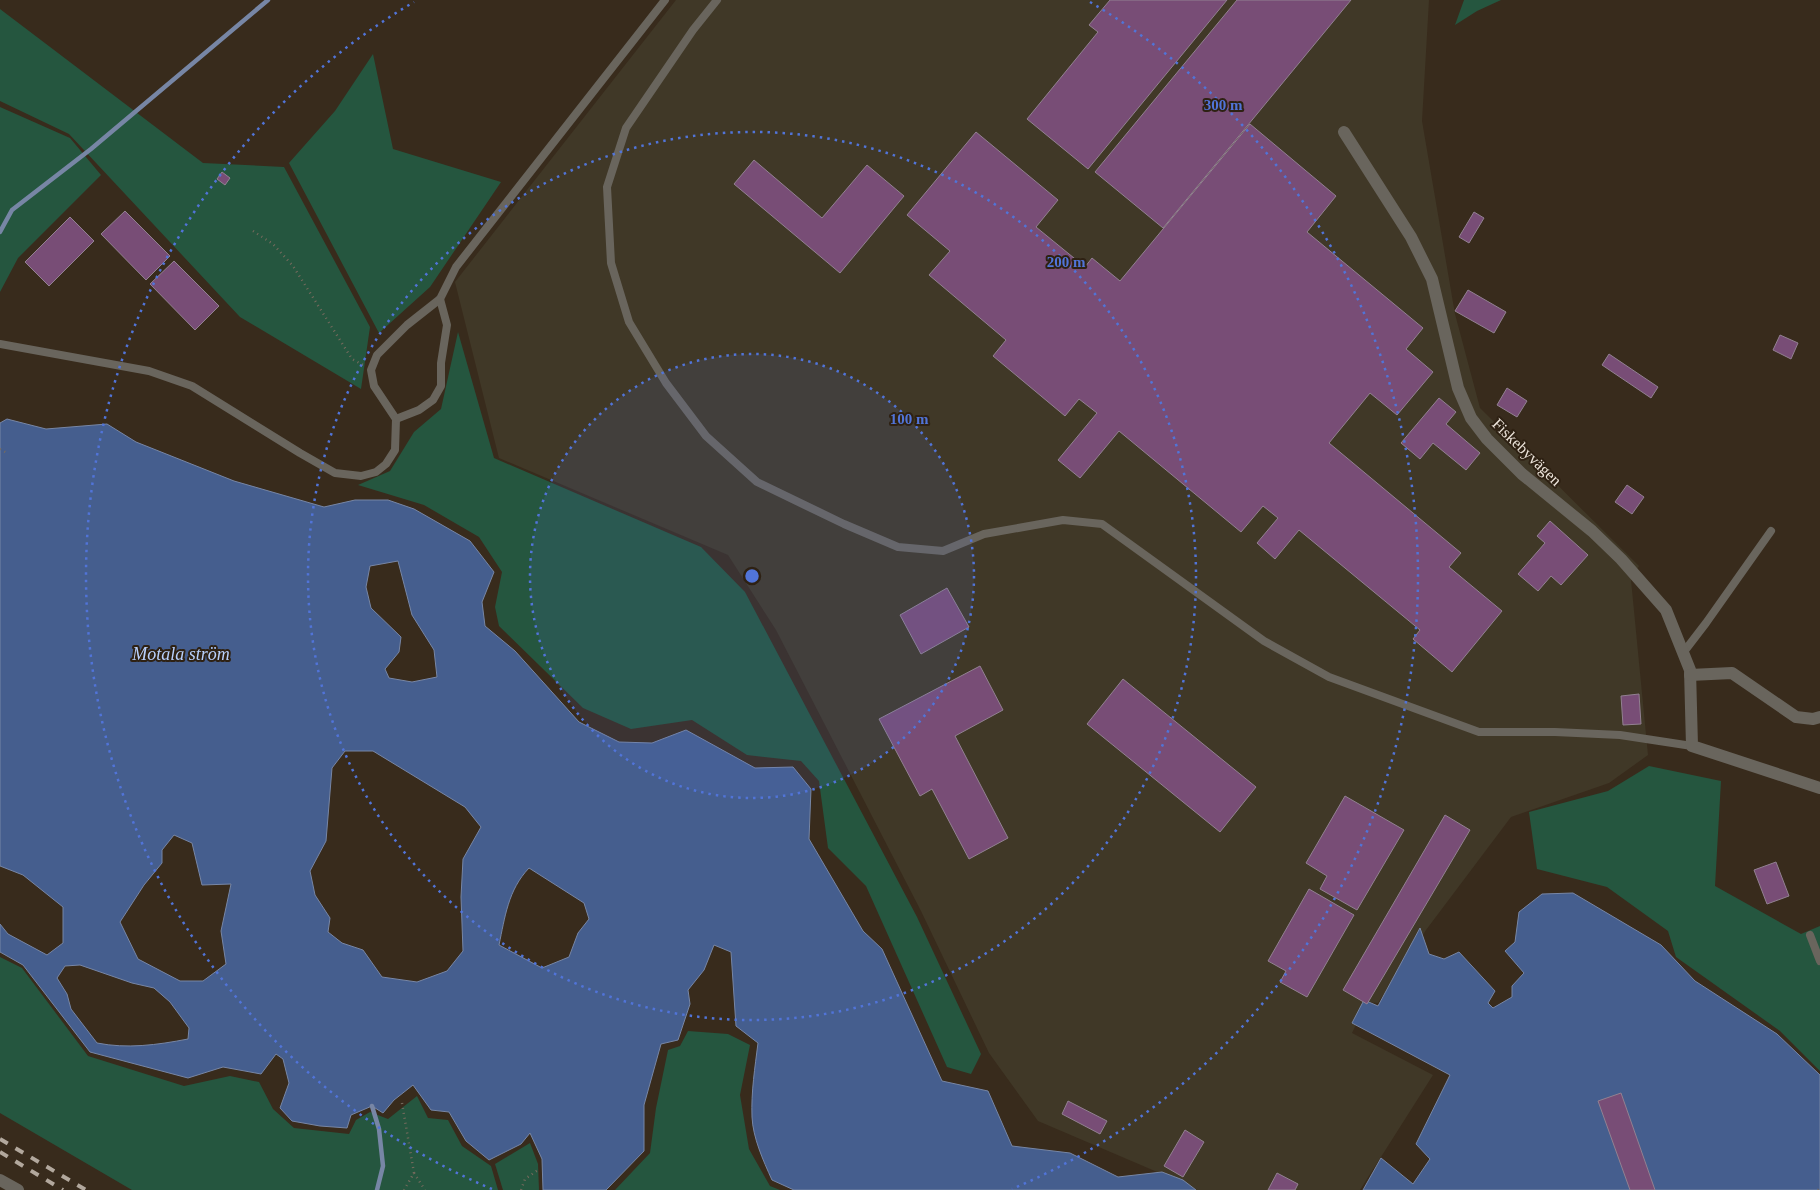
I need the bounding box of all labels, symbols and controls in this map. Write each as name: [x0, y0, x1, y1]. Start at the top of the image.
text: 300 m: [1204, 97, 1243, 113]
text: 200 m: [1047, 254, 1086, 270]
text: 100 m: [890, 411, 929, 427]
street label: Fiskebyvägen: [1488, 415, 1565, 490]
centre of rings: [743, 567, 761, 585]
water label: Motala ström: [131, 644, 230, 664]

